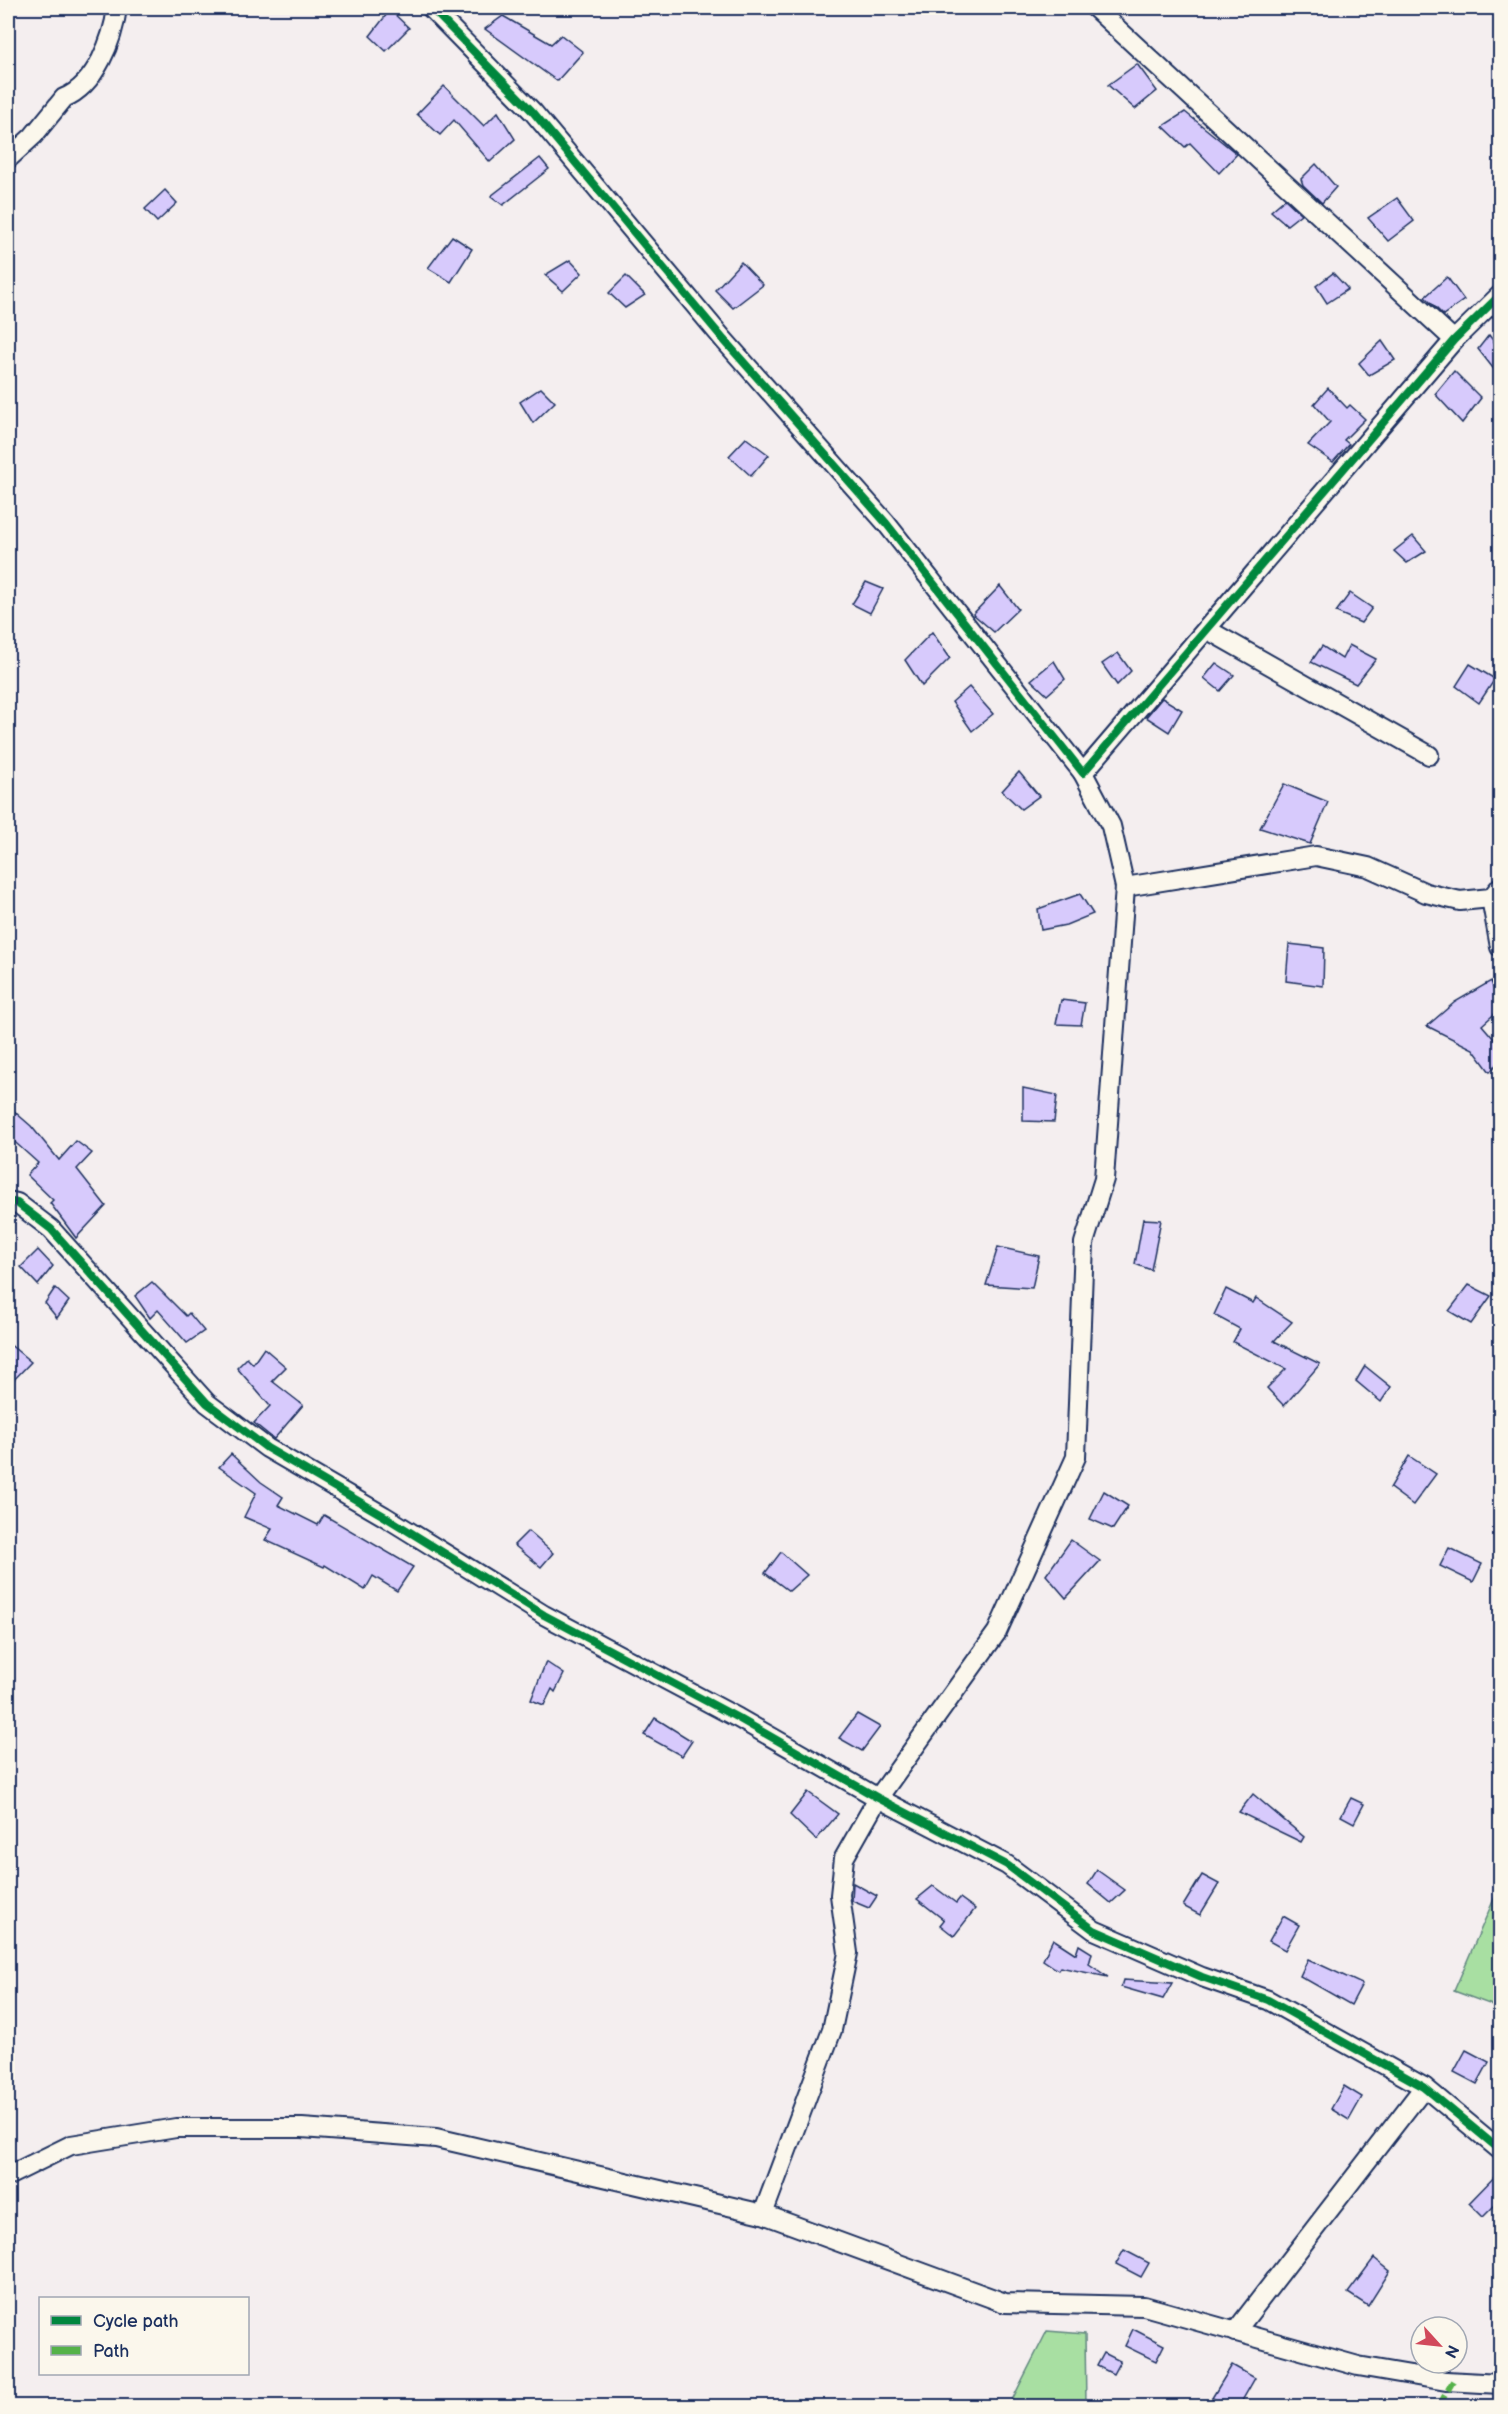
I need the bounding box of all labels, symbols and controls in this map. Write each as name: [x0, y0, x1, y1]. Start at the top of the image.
legend: [39, 2297, 249, 2375]
text: Cycle path: [93, 2311, 179, 2332]
north arrow: [1409, 2315, 1469, 2375]
text: Path: [93, 2341, 129, 2362]
text: N: [1440, 2341, 1462, 2361]

